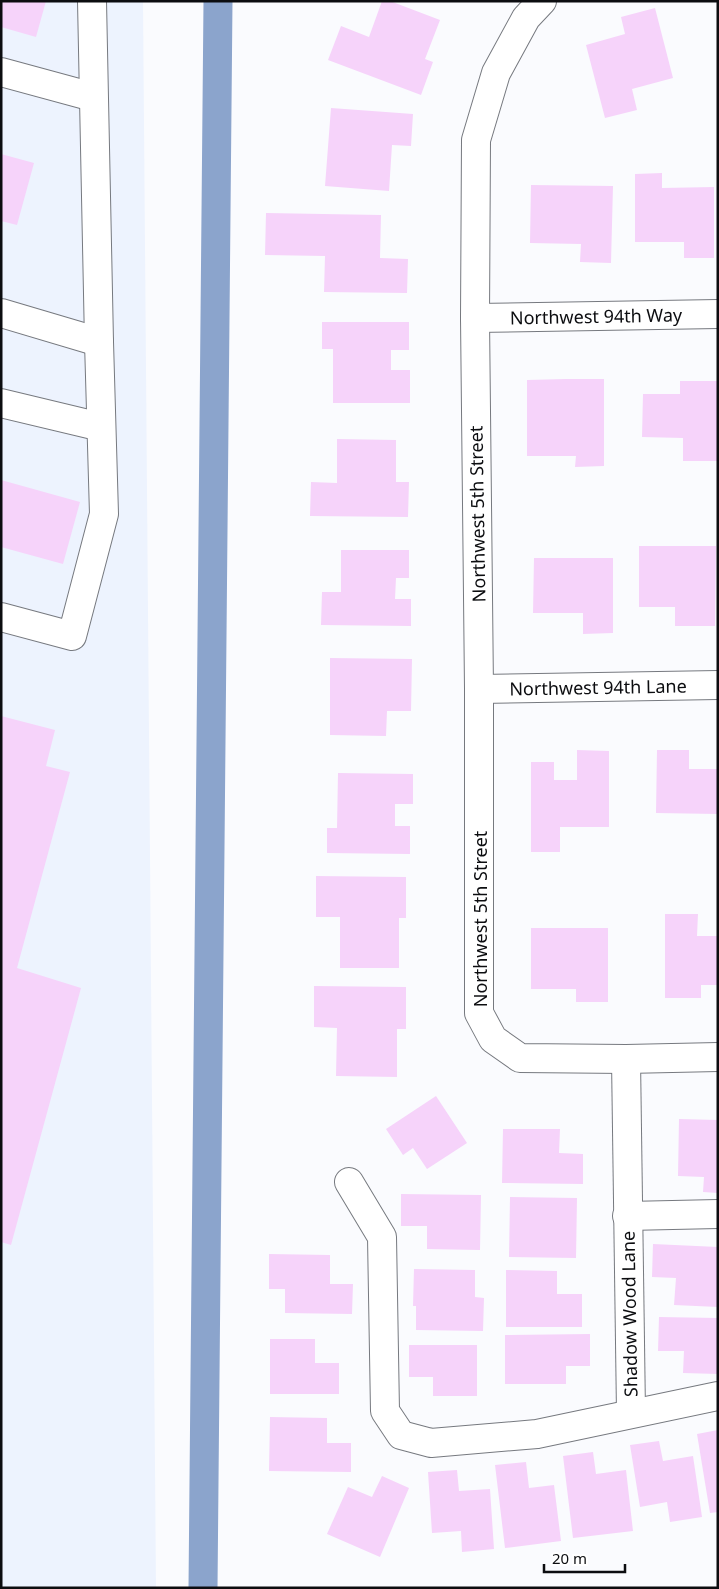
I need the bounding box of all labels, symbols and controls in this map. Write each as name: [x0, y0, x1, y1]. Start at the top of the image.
street label: Northwest 94th Way: [510, 302, 683, 330]
street label: Northwest 5th Street: [463, 425, 491, 602]
street label: Northwest 94th Lane: [509, 673, 687, 701]
street label: Northwest 5th Street: [468, 830, 492, 1007]
street label: Shadow Wood Lane: [616, 1231, 642, 1397]
scale bar: [544, 1542, 625, 1574]
text: 20 m: [552, 1548, 587, 1568]

